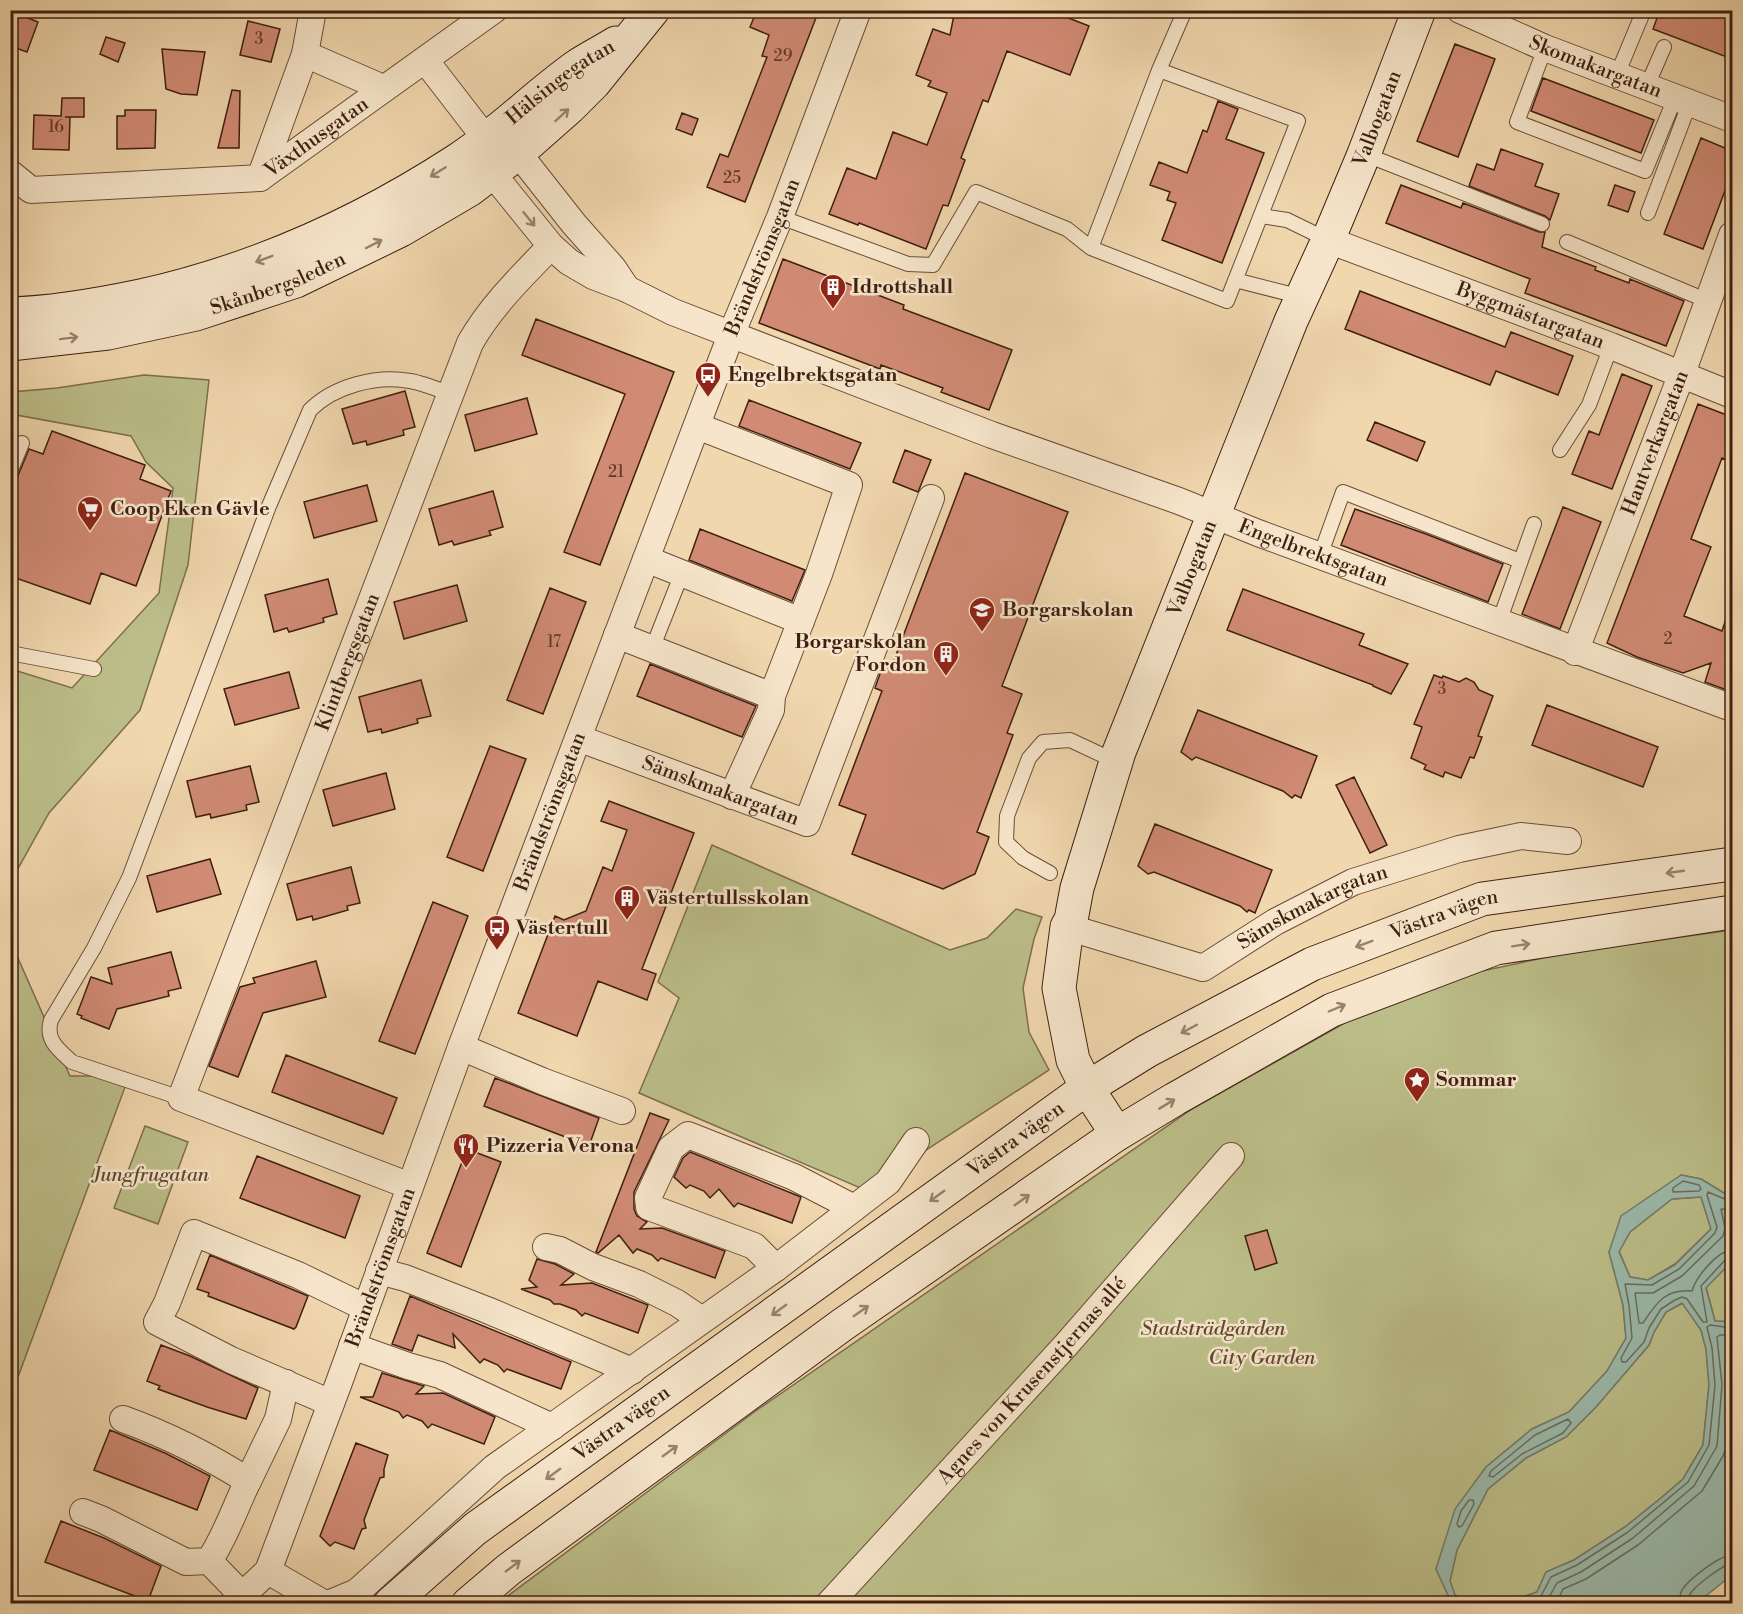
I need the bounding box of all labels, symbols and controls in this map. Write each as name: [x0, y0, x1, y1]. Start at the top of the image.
house number: 3: [255, 29, 264, 49]
street label: Skomakargatan: [1525, 30, 1665, 104]
street label: Hälsingegatan: [501, 34, 620, 131]
house number: 29: [774, 46, 793, 66]
street label: Valbogatan: [1347, 67, 1407, 172]
street label: Växthusgatan: [259, 92, 374, 184]
one-way arrow: [554, 108, 569, 122]
house number: 16: [48, 117, 64, 137]
one-way arrow: [430, 166, 447, 178]
house number: 25: [723, 168, 741, 188]
street label: Brändströmsgatan: [719, 175, 806, 341]
one-way arrow: [522, 211, 535, 227]
one-way arrow: [364, 238, 382, 249]
street label: Skånbergsleden: [207, 246, 350, 321]
one-way arrow: [256, 255, 274, 266]
building icon: Idrottshall: [818, 272, 848, 310]
place label: Idrottshall: [852, 275, 953, 300]
street label: Byggmästargatan: [1452, 276, 1608, 355]
one-way arrow: [58, 332, 78, 343]
bus stop icon: Engelbrektsgatan: [693, 360, 723, 398]
place label: Engelbrektsgatan: [728, 363, 898, 388]
street label: Hantverkargatan: [1616, 367, 1694, 519]
house number: 21: [608, 462, 624, 482]
supermarket icon: Coop Eken Gävle: [75, 494, 105, 532]
place label: Coop Eken Gävle: [110, 497, 270, 522]
street label: Engelbrektsgatan: [1234, 514, 1392, 592]
street label: Valbogatan: [1162, 516, 1223, 621]
street label: Klintbergsgatan: [310, 590, 386, 735]
school or university icon: Borgarskolan: [967, 595, 997, 633]
place label: Borgarskolan: [1002, 598, 1134, 623]
house number: 2: [1663, 629, 1673, 649]
place label: Borgarskolan Fordon: [795, 630, 927, 678]
house number: 17: [547, 632, 561, 652]
building icon: Borgarskolan Fordon: [931, 639, 961, 677]
house number: 3: [1438, 679, 1447, 699]
street label: Brändströmsgatan: [508, 729, 592, 896]
street label: Sämskmakargatan: [638, 750, 803, 831]
street label: Sämskmakargatan: [1233, 859, 1391, 955]
one-way arrow: [1665, 866, 1685, 877]
building icon: Västertullsskolan: [612, 883, 642, 921]
street label: Västra vägen: [1385, 884, 1500, 946]
place label: Västertullsskolan: [645, 886, 810, 911]
bus stop icon: Västertull: [482, 913, 512, 951]
place label: Västertull: [515, 916, 609, 941]
one-way arrow: [1355, 939, 1374, 950]
one-way arrow: [1511, 939, 1530, 950]
one-way arrow: [1328, 1002, 1346, 1013]
one-way arrow: [1180, 1024, 1198, 1035]
place icon: Sommar: [1402, 1065, 1432, 1103]
place label: Sommar: [1436, 1068, 1517, 1093]
street label: Västra vägen: [962, 1096, 1069, 1183]
one-way arrow: [1158, 1097, 1175, 1109]
restaurant icon: Pizzeria Verona: [451, 1131, 481, 1169]
place label: Pizzeria Verona: [486, 1134, 635, 1159]
park label: Jungfrugatan: [91, 1163, 210, 1188]
street label: Brändströmsgatan: [340, 1184, 421, 1352]
one-way arrow: [929, 1190, 945, 1202]
one-way arrow: [1013, 1194, 1029, 1206]
street label: Agnes von Krusenstjernas allé: [931, 1272, 1132, 1490]
one-way arrow: [771, 1304, 787, 1316]
one-way arrow: [853, 1305, 869, 1317]
park label: Stadsträdgården: [1140, 1317, 1286, 1342]
park label: City Garden: [1208, 1346, 1316, 1371]
street label: Västra vägen: [567, 1380, 675, 1467]
one-way arrow: [661, 1445, 677, 1457]
one-way arrow: [545, 1467, 561, 1480]
one-way arrow: [504, 1560, 520, 1573]

